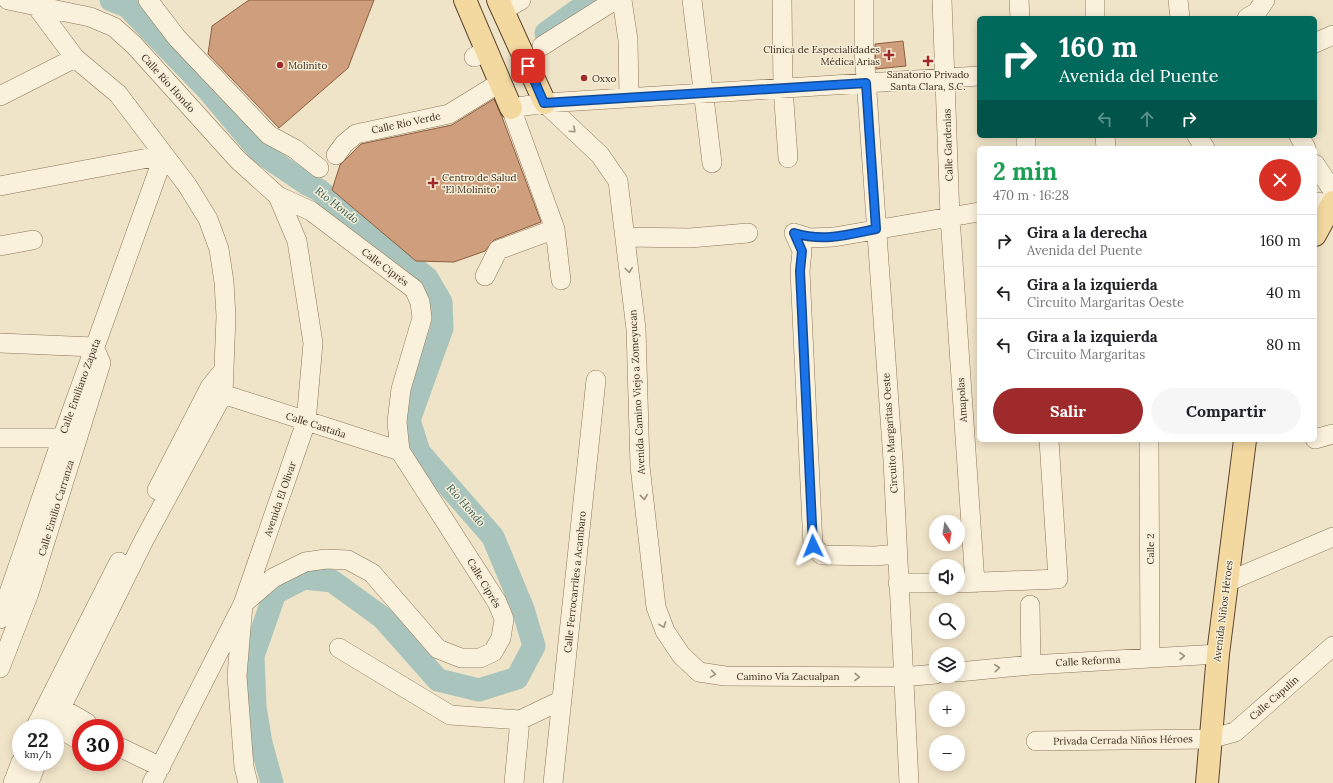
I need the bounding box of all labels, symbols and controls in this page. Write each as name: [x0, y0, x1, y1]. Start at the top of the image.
text: 160 m: [1059, 29, 1137, 65]
icon: right: [993, 32, 1045, 84]
place label: Clínica de Especialidades Médica Arias: [763, 43, 880, 68]
pin: [511, 49, 545, 83]
marker: Clínica de Especialidades Médica Arias: [883, 49, 895, 61]
street label: Calle Río Hondo: [138, 51, 198, 115]
icon: arrive: [517, 55, 539, 77]
marker: Sanatorio Privado Santa Clara, S.C.: [922, 55, 934, 67]
place label: Molinito: [288, 59, 327, 72]
marker: Molinito: [275, 60, 285, 70]
text: Avenida del Puente: [1059, 64, 1218, 87]
place label: Sanatorio Privado Santa Clara, S.C.: [887, 68, 969, 93]
place label: Oxxo: [592, 72, 616, 85]
marker: Oxxo: [579, 73, 589, 83]
street label: Calle Gardenias: [940, 108, 956, 182]
icon: left: [1094, 108, 1116, 130]
icon: ahead: [1136, 108, 1158, 130]
icon: right: [1178, 108, 1200, 130]
street label: Calle Río Verde: [370, 109, 442, 137]
one-way arrow: [568, 125, 576, 133]
text: 2 min: [993, 156, 1057, 187]
button: close: [1259, 159, 1301, 201]
place label: Centro de Salud "El Molinito": [442, 171, 517, 196]
marker: Centro de Salud "El Molinito": [427, 177, 439, 189]
water label: Río Hondo: [312, 184, 362, 227]
text: 470 m · 16:28: [993, 187, 1069, 204]
text: Gira a la derecha: [1027, 223, 1147, 242]
icon: right: [993, 230, 1015, 252]
text: 160 m: [1260, 231, 1301, 250]
text: Avenida del Puente: [1027, 242, 1142, 259]
street label: Calle Ciprés: [359, 245, 411, 289]
one-way arrow: [624, 267, 633, 273]
text: Gira a la izquierda: [1027, 275, 1158, 294]
icon: left: [993, 282, 1015, 304]
text: 40 m: [1266, 283, 1301, 302]
text: Circuito Margaritas Oeste: [1027, 294, 1184, 311]
street label: Avenida Camino Viejo a Zomeyucan: [626, 309, 648, 476]
text: Gira a la izquierda: [1027, 327, 1158, 346]
icon: left: [993, 334, 1015, 356]
text: 80 m: [1266, 335, 1301, 354]
street label: Calle Emiliano Zapata: [57, 337, 103, 435]
text: Circuito Margaritas: [1027, 346, 1145, 363]
street label: Circuito Margaritas Oeste: [879, 372, 901, 494]
street label: Amapolas: [954, 377, 970, 424]
button: Salir: [993, 388, 1143, 434]
button: Compartir: [1151, 388, 1301, 434]
street label: Calle Castaña: [284, 409, 348, 441]
street label: Calle Emilio Carranza: [35, 458, 77, 558]
street label: Avenida El Olivar: [261, 459, 299, 539]
water label: Río Hondo: [444, 481, 488, 529]
one-way arrow: [639, 494, 648, 500]
street label: Calle Ferrocarriles a Acambaro: [561, 510, 589, 654]
north arrow: [929, 515, 965, 551]
map controls: [929, 515, 965, 771]
position arrow: [792, 525, 834, 567]
street label: Calle 2: [1144, 533, 1157, 565]
street label: Calle Ciprés: [464, 556, 504, 611]
button: sound: [929, 559, 965, 595]
street label: Avenida Niños Héroes: [1210, 559, 1236, 663]
button: search: [929, 603, 965, 639]
one-way arrow: [658, 622, 666, 629]
button: layers: [929, 647, 965, 683]
one-way arrow: [1179, 652, 1185, 660]
street label: Calle Reforma: [1055, 653, 1121, 669]
one-way arrow: [994, 664, 1000, 673]
one-way arrow: [710, 669, 717, 678]
street label: Camino Vía Zacualpan: [736, 670, 840, 683]
one-way arrow: [854, 672, 860, 681]
street label: Calle Capulín: [1247, 673, 1301, 723]
button: +: [929, 691, 965, 727]
speed limit sign: 30: [72, 719, 124, 771]
text: 22: [27, 727, 49, 752]
street label: Privada Cerrada Niños Héroes: [1053, 732, 1193, 748]
button: −: [929, 735, 965, 771]
text: km/h: [24, 748, 52, 761]

